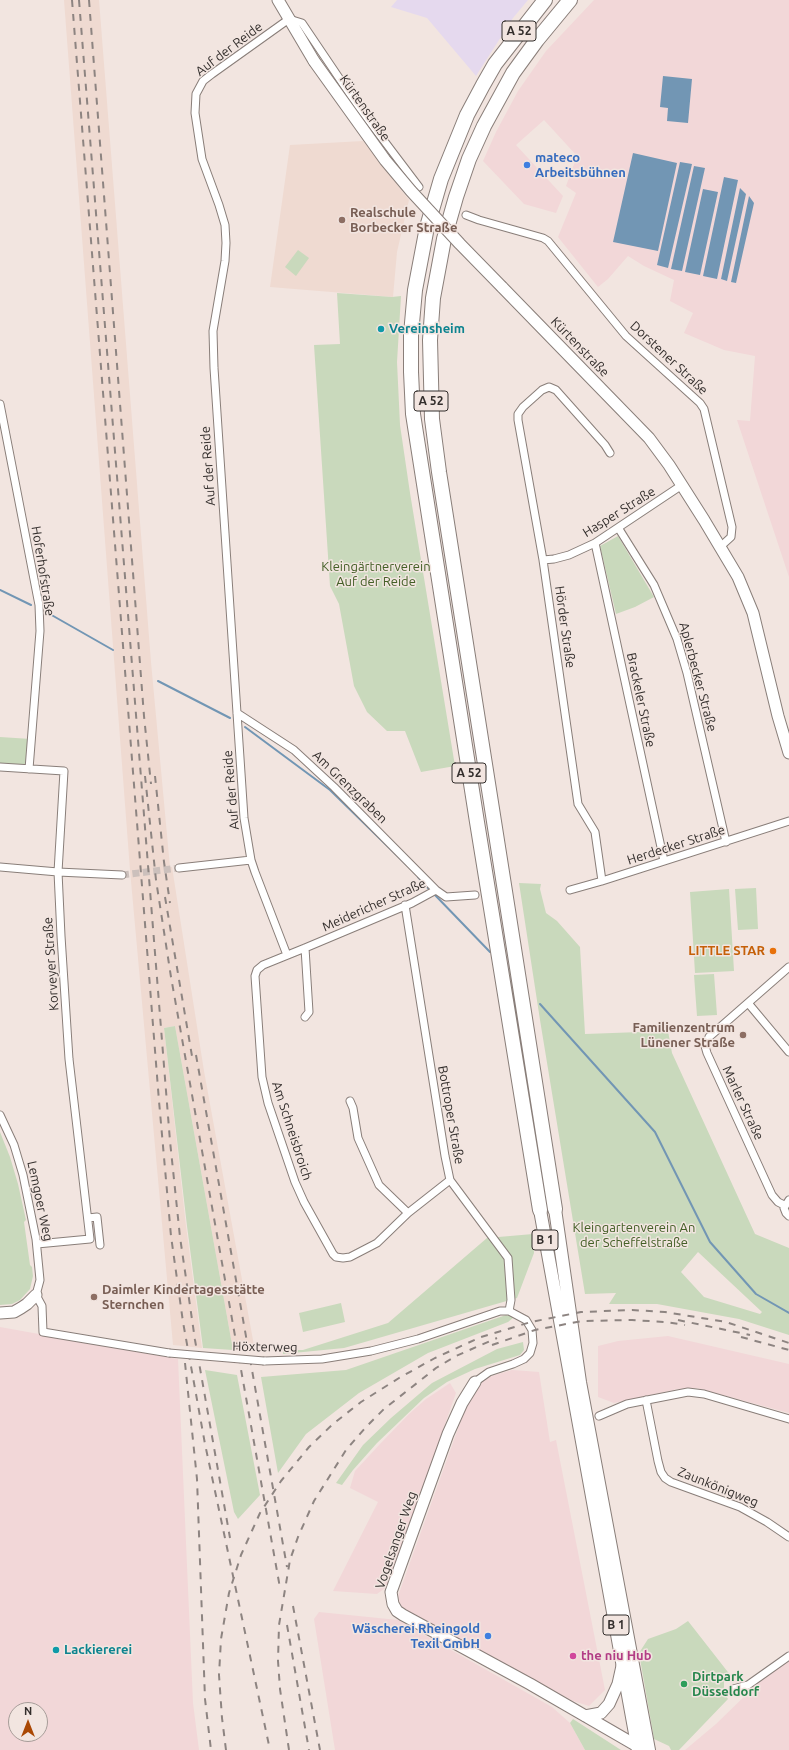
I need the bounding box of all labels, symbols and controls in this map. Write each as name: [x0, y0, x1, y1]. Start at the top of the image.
street label: Auf der Reide: [192, 19, 266, 79]
road number: A 52: [502, 21, 536, 41]
street label: Kürtenstraße: [336, 72, 394, 144]
place label: mateco Arbeitsbühnen: [535, 150, 626, 181]
marker: mateco Arbeitsbühnen: [522, 160, 532, 170]
place label: Realschule Borbecker Straße: [350, 205, 457, 236]
marker: Realschule Borbecker Straße: [337, 215, 347, 225]
street label: Kürtenstraße: [548, 314, 612, 380]
street label: Dorstener Straße: [627, 318, 711, 398]
place label: Vereinsheim: [389, 321, 465, 337]
marker: Vereinsheim: [376, 324, 386, 334]
road number: A 52: [414, 391, 448, 411]
street label: Auf der Reide: [197, 426, 219, 506]
street label: Hasper Straße: [580, 483, 658, 541]
street label: Hoferhofstraße: [28, 525, 58, 617]
park label: Kleingärtnerverein Auf der Reide: [321, 559, 431, 590]
street label: Hörder Straße: [552, 585, 578, 669]
street label: Aplerbecker Straße: [676, 621, 720, 733]
street label: Brackeler Straße: [623, 651, 659, 749]
street label: Am Grenzgraben: [309, 747, 391, 827]
street label: Auf der Reide: [220, 750, 242, 830]
road number: A 52: [452, 763, 486, 783]
street label: Herdecker Straße: [625, 822, 727, 868]
street label: Meidericher Straße: [320, 875, 428, 935]
street label: Korveyer Straße: [40, 917, 62, 1011]
place label: LITTLE STAR: [688, 943, 765, 959]
marker: LITTLE STAR: [768, 946, 778, 956]
place label: Familienzentrum Lünener Straße: [632, 1020, 735, 1051]
marker: Familienzentrum Lünener Straße: [738, 1030, 748, 1040]
street label: Marler Straße: [719, 1063, 767, 1143]
street label: Bottroper Straße: [435, 1064, 467, 1166]
street label: Am Schneisbroich: [269, 1080, 315, 1182]
street label: Lemgoer Weg: [24, 1159, 56, 1243]
park label: Kleingartenverein An der Scheffelstraße: [573, 1220, 695, 1251]
road number: B 1: [532, 1230, 558, 1250]
place label: Daimler Kindertagesstätte Sternchen: [102, 1282, 265, 1313]
marker: Daimler Kindertagesstätte Sternchen: [89, 1292, 99, 1302]
street label: Höxterweg: [232, 1339, 298, 1355]
street label: Zaunkönigweg: [675, 1464, 761, 1510]
street label: Vogelsanger Weg: [372, 1489, 420, 1591]
road number: B 1: [603, 1615, 629, 1635]
place label: Wäscherei Rheingold Texil GmbH: [352, 1621, 480, 1652]
marker: Wäscherei Rheingold Texil GmbH: [483, 1631, 493, 1641]
place label: Lackiererei: [64, 1642, 132, 1658]
marker: Lackiererei: [51, 1645, 61, 1655]
place label: the niu Hub: [581, 1648, 651, 1664]
marker: the niu Hub: [568, 1651, 578, 1661]
place label: Dirtpark Düsseldorf: [692, 1669, 759, 1700]
marker: Dirtpark Düsseldorf: [679, 1679, 689, 1689]
north arrow: [8, 1702, 48, 1742]
text: N: [24, 1705, 32, 1717]

